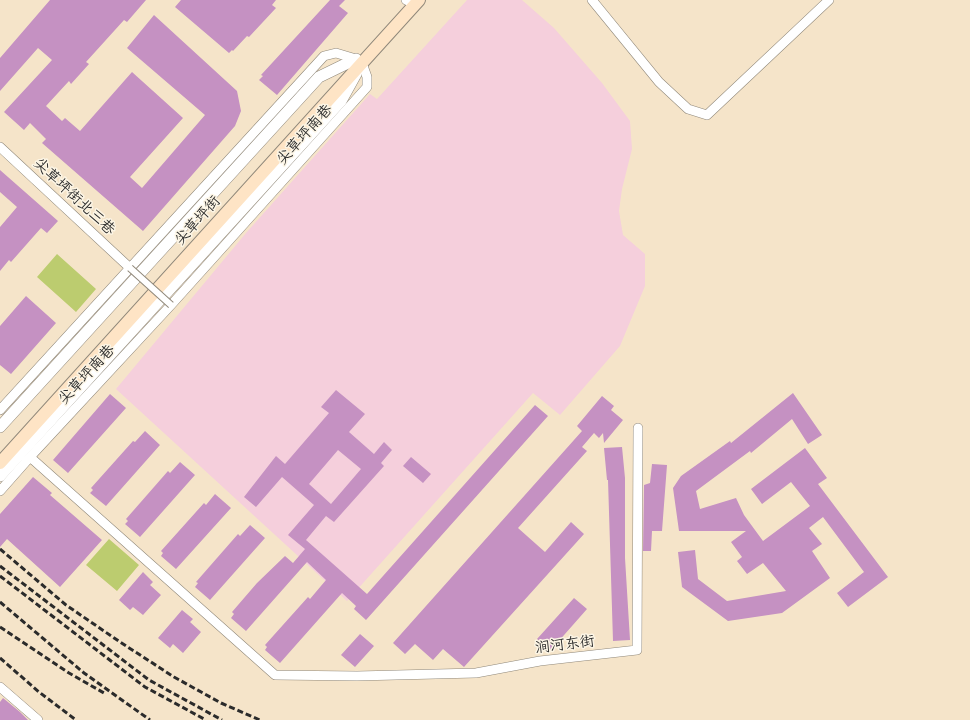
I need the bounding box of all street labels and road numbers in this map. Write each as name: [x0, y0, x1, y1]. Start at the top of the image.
street label: 尖草坪南巷: [273, 101, 337, 169]
street label: 尖草坪街北三巷: [29, 155, 119, 239]
street label: 尖草坪街: [171, 193, 225, 249]
street label: 尖草坪南巷: [55, 341, 119, 409]
street label: 涧河东街: [534, 632, 596, 658]

